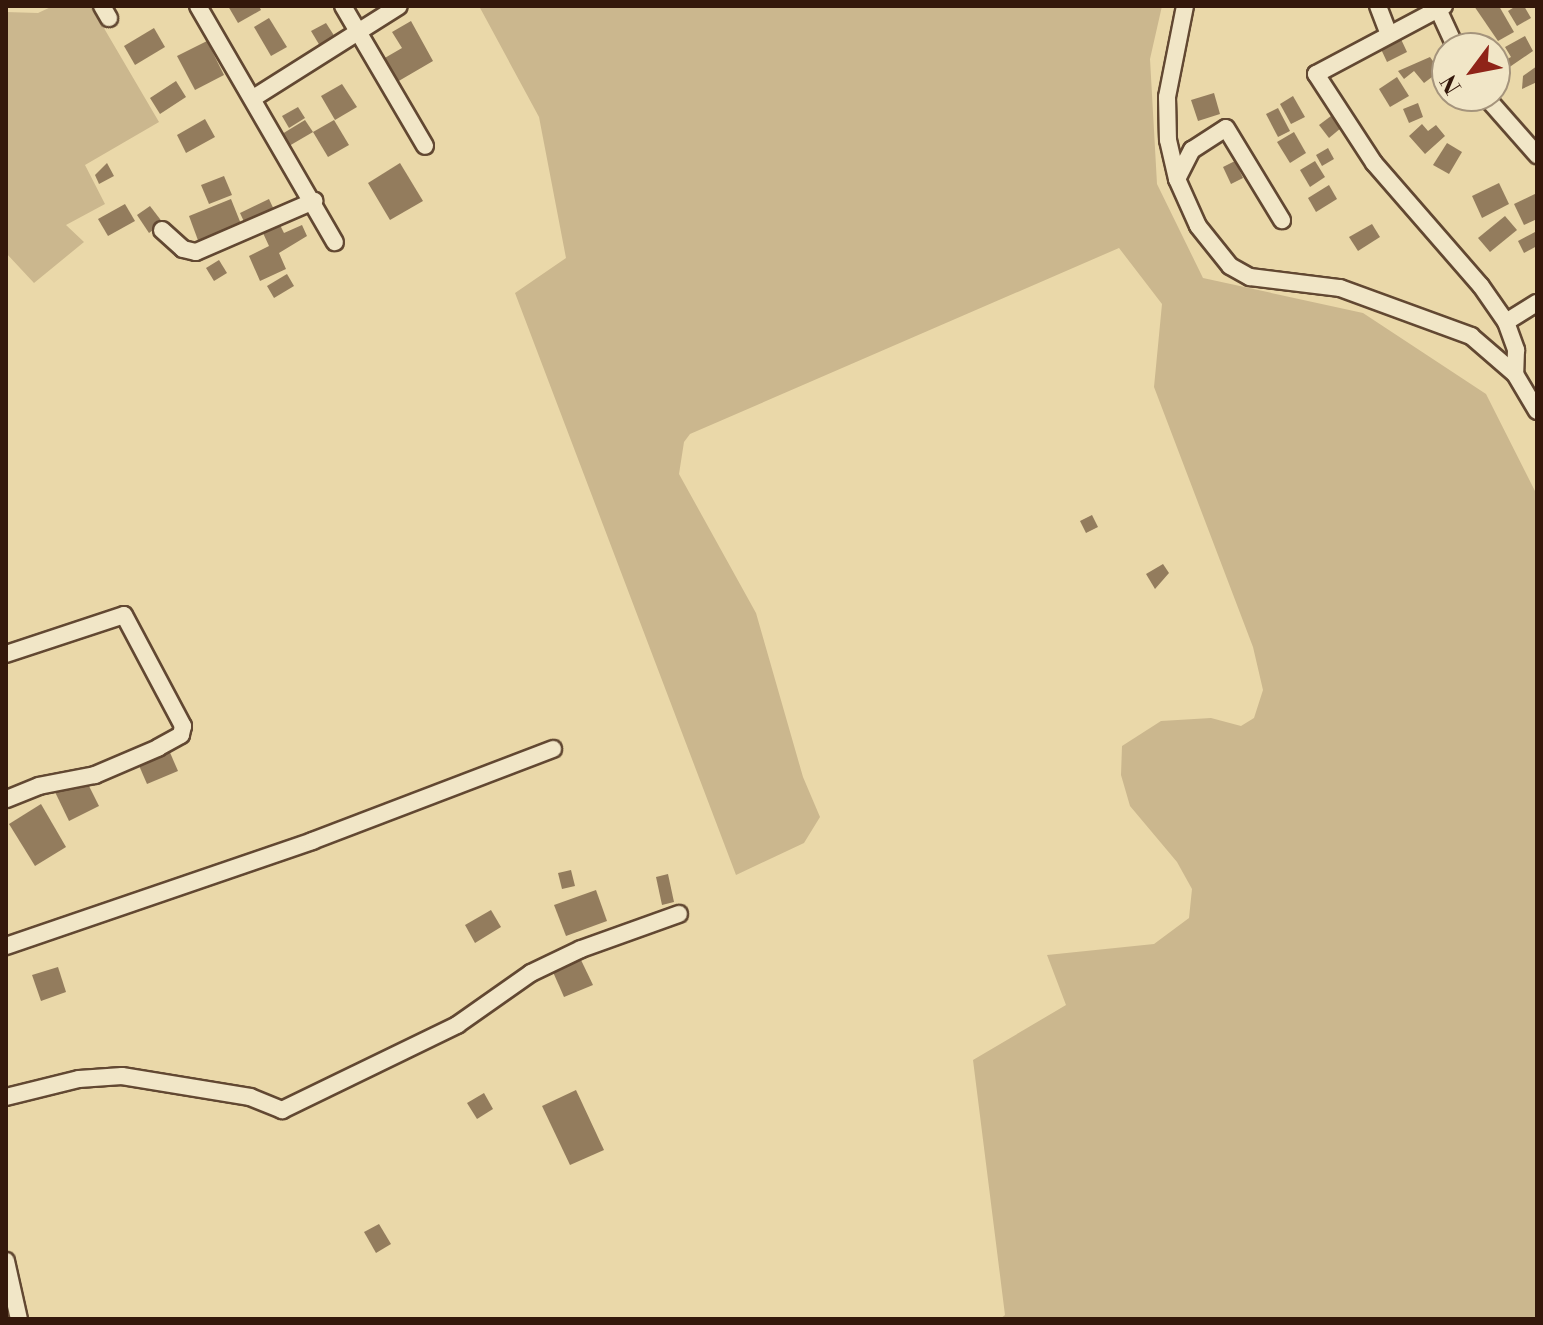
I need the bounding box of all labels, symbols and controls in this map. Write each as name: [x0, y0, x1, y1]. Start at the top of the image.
north arrow: [1431, 32, 1511, 112]
text: N: [1436, 69, 1468, 98]

